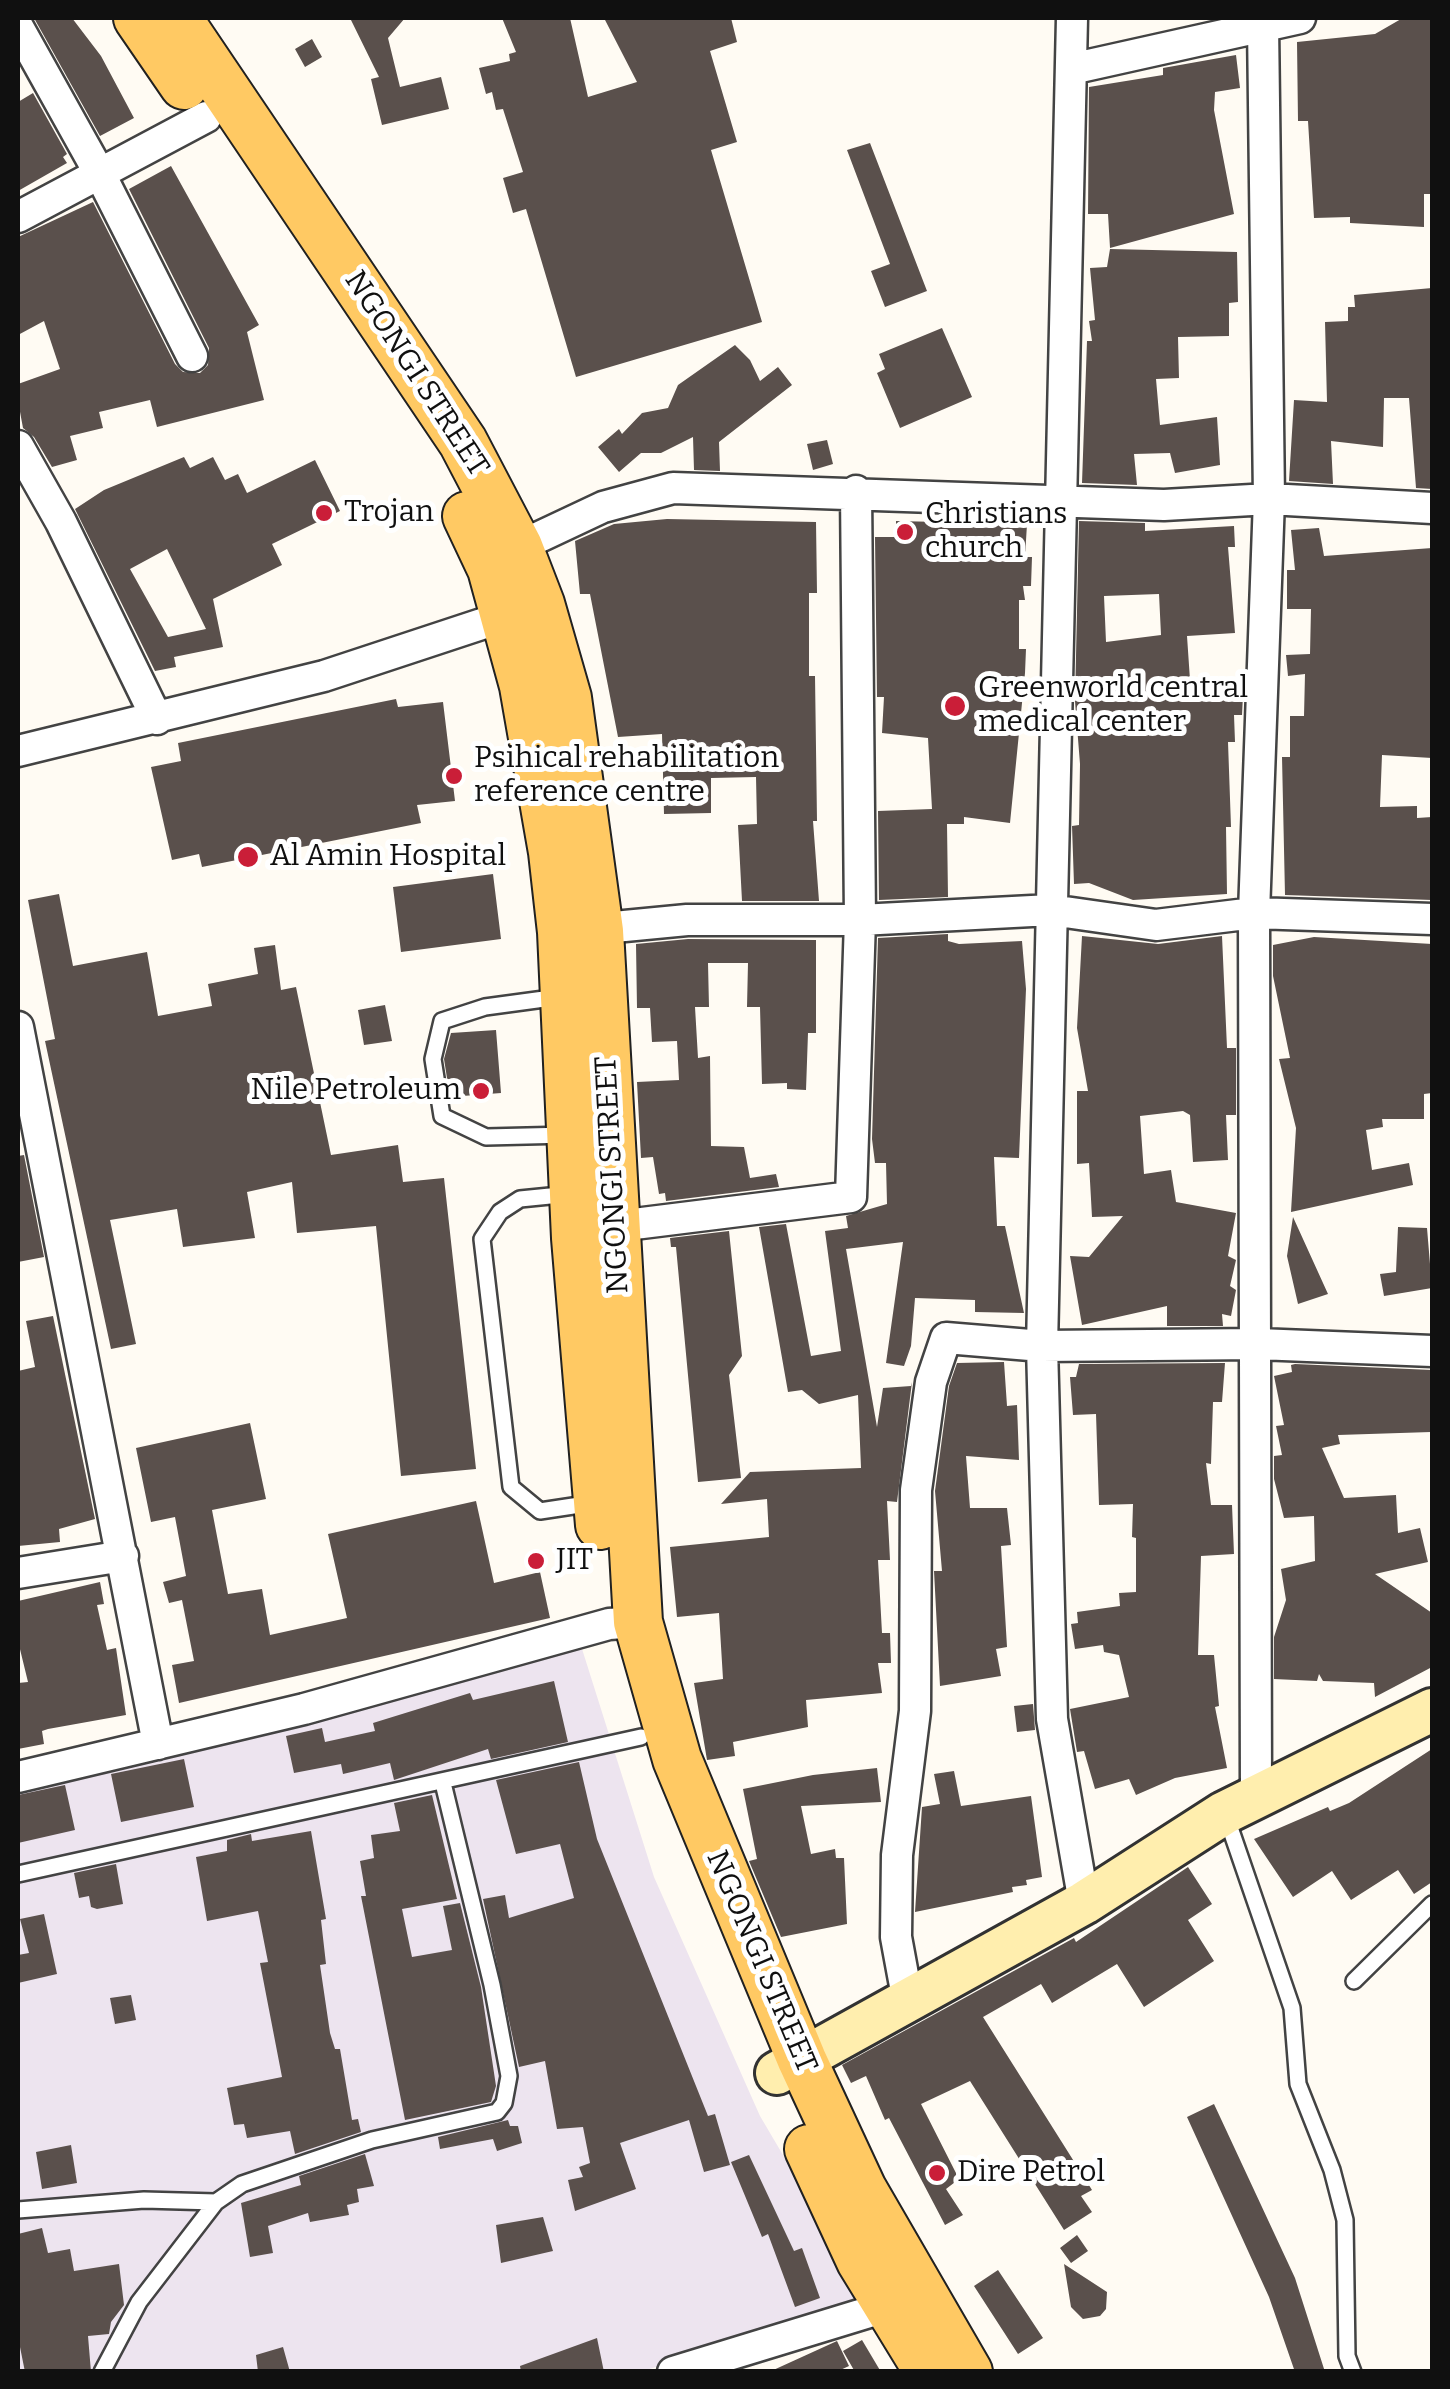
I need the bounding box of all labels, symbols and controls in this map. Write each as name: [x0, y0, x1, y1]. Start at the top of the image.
street label: NGONGI STREET: [336, 264, 496, 484]
place label: Trojan: [344, 495, 434, 531]
place label: Christians church: [925, 497, 1067, 568]
marker: Trojan: [313, 502, 335, 524]
marker: Christians church: [894, 521, 916, 543]
place label: Greenworld central medical center: [978, 671, 1248, 742]
marker: Greenworld central medical center: [942, 693, 968, 719]
place label: Psihical rehabilitation reference centre: [474, 741, 779, 812]
marker: Psihical rehabilitation reference centre: [443, 765, 465, 787]
place label: Al Amin Hospital: [270, 839, 506, 875]
marker: Al Amin Hospital: [235, 844, 261, 870]
street label: NGONGI STREET: [589, 1055, 637, 1295]
place label: Nile Petroleum: [251, 1073, 461, 1109]
marker: Nile Petroleum: [470, 1080, 492, 1102]
place label: JIT: [556, 1543, 593, 1579]
marker: JIT: [525, 1550, 547, 1572]
street label: NGONGI STREET: [698, 1845, 824, 2079]
place label: Dire Petrol: [957, 2155, 1105, 2191]
marker: Dire Petrol: [926, 2162, 948, 2184]

